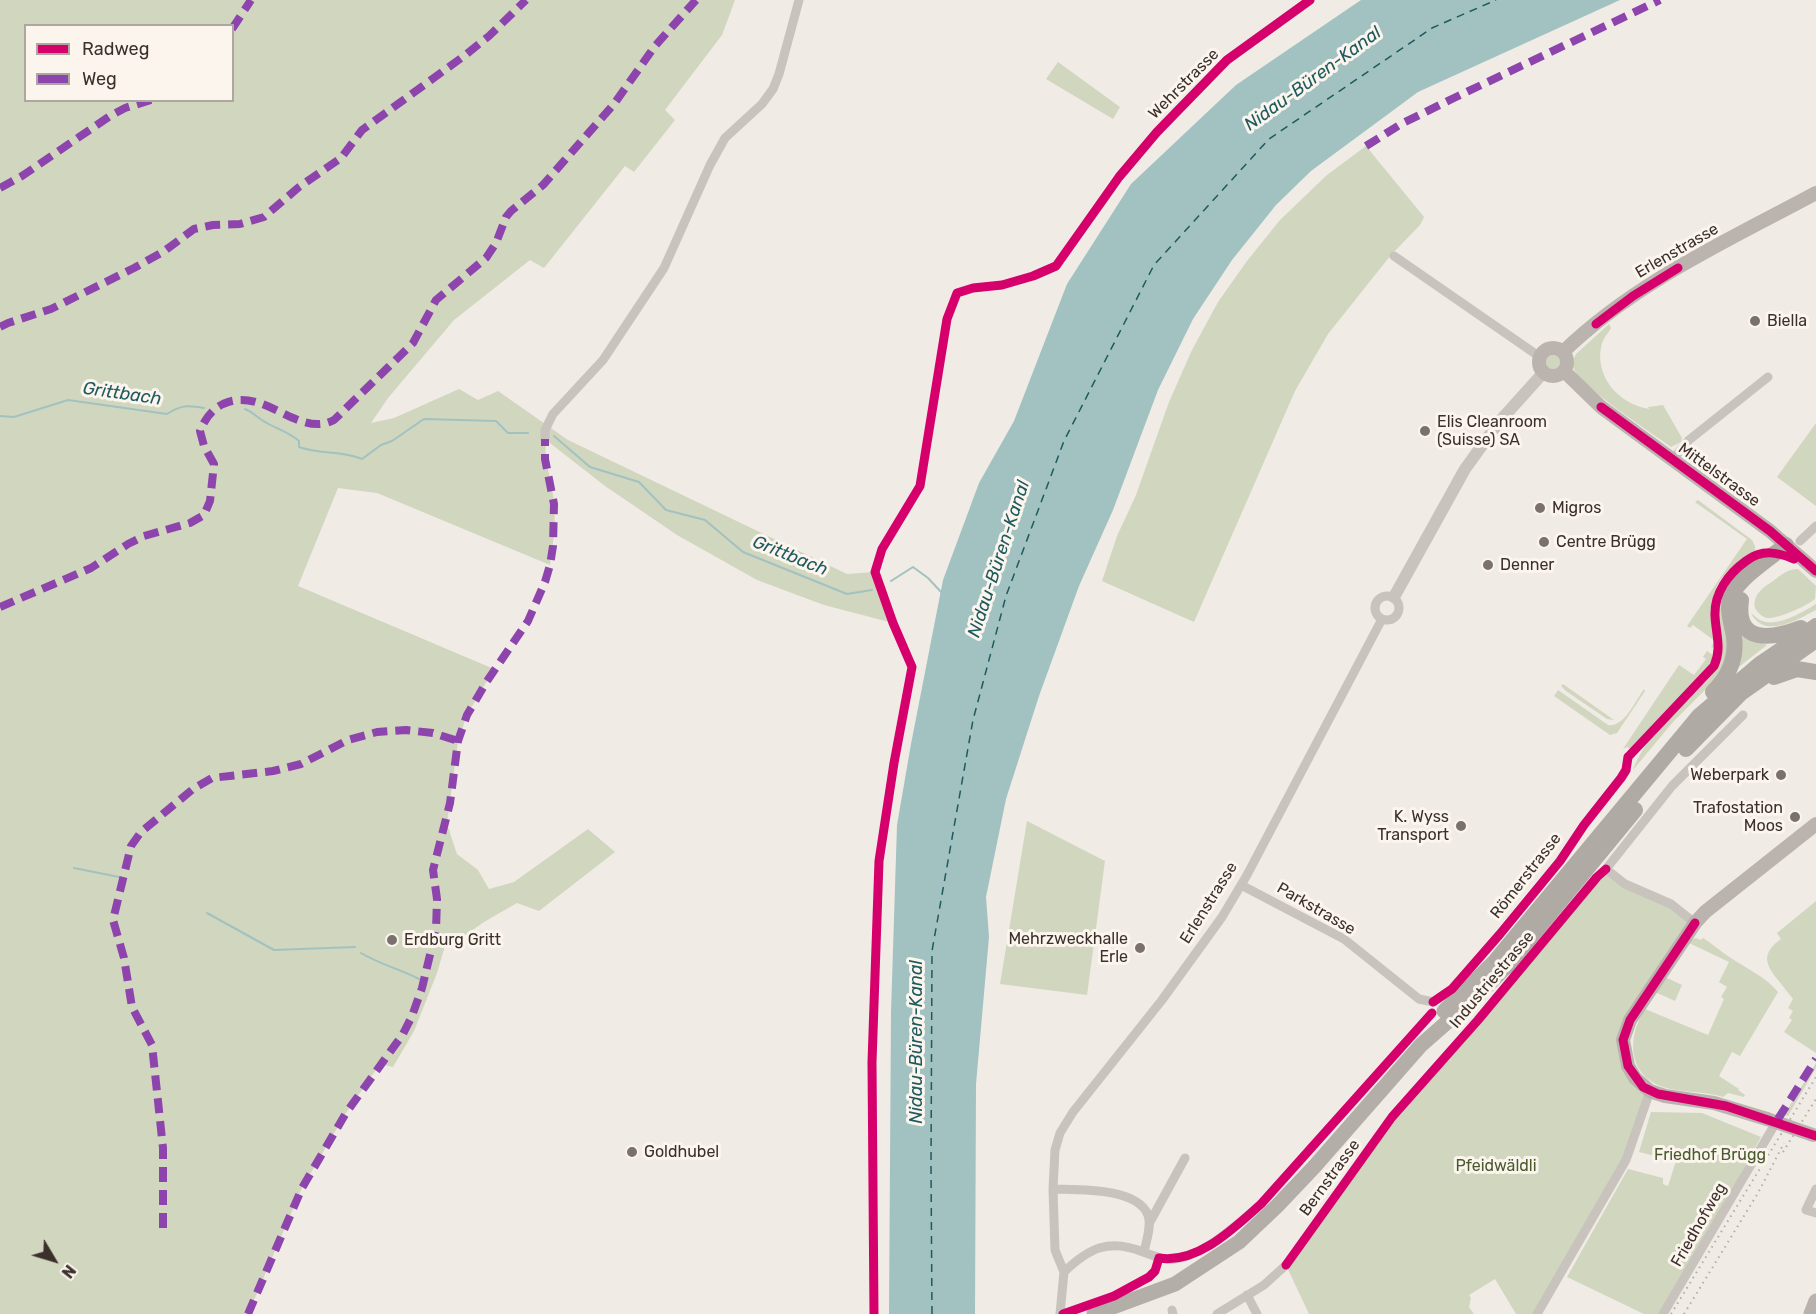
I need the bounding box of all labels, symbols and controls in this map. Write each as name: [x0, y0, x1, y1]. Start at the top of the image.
water label: Nidau-Büren-Kanal: [1240, 22, 1386, 136]
legend: [24, 24, 234, 102]
text: Radweg: [82, 38, 149, 60]
street label: Wehrstrasse: [1145, 45, 1223, 123]
text: Weg: [82, 68, 117, 90]
street label: Erlenstrasse: [1632, 219, 1722, 283]
place label: Biella: [1767, 311, 1807, 331]
marker: Biella: [1748, 314, 1762, 328]
water label: Grittbach: [81, 378, 163, 410]
place label: Elis Cleanroom (Suisse) SA: [1437, 412, 1547, 450]
marker: Elis Cleanroom (Suisse) SA: [1418, 424, 1432, 438]
street label: Mittelstrasse: [1674, 439, 1764, 511]
water label: Nidau-Büren-Kanal: [963, 478, 1035, 640]
place label: Migros: [1552, 498, 1601, 518]
marker: Migros: [1533, 501, 1547, 515]
water label: Grittbach: [749, 531, 831, 581]
place label: Centre Brügg: [1556, 532, 1656, 552]
marker: Centre Brügg: [1537, 535, 1551, 549]
place label: Denner: [1500, 555, 1554, 575]
marker: Denner: [1481, 558, 1495, 572]
place label: Weberpark: [1690, 765, 1769, 785]
marker: Weberpark: [1774, 768, 1788, 782]
place label: Trafostation Moos: [1693, 798, 1783, 836]
place label: K. Wyss Transport: [1377, 807, 1449, 845]
marker: Trafostation Moos: [1788, 810, 1802, 824]
marker: K. Wyss Transport: [1454, 819, 1468, 833]
street label: Römerstrasse: [1487, 829, 1565, 923]
street label: Erlenstrasse: [1176, 859, 1242, 947]
street label: Parkstrasse: [1273, 879, 1359, 939]
street label: Industriestrasse: [1446, 927, 1538, 1033]
place label: Mehrzweckhalle Erle: [1008, 929, 1128, 967]
place label: Erdburg Gritt: [404, 930, 501, 950]
marker: Erdburg Gritt: [385, 933, 399, 947]
marker: Mehrzweckhalle Erle: [1133, 941, 1147, 955]
water label: Nidau-Büren-Kanal: [906, 960, 928, 1124]
street label: Bernstrasse: [1296, 1136, 1364, 1220]
place label: Goldhubel: [644, 1142, 719, 1162]
marker: Goldhubel: [625, 1145, 639, 1159]
park label: Friedhof Brügg: [1654, 1145, 1766, 1165]
park label: Pfeidwäldli: [1455, 1156, 1537, 1176]
street label: Friedhofweg: [1667, 1180, 1731, 1270]
north arrow: [24, 1230, 84, 1290]
text: N: [58, 1261, 80, 1282]

